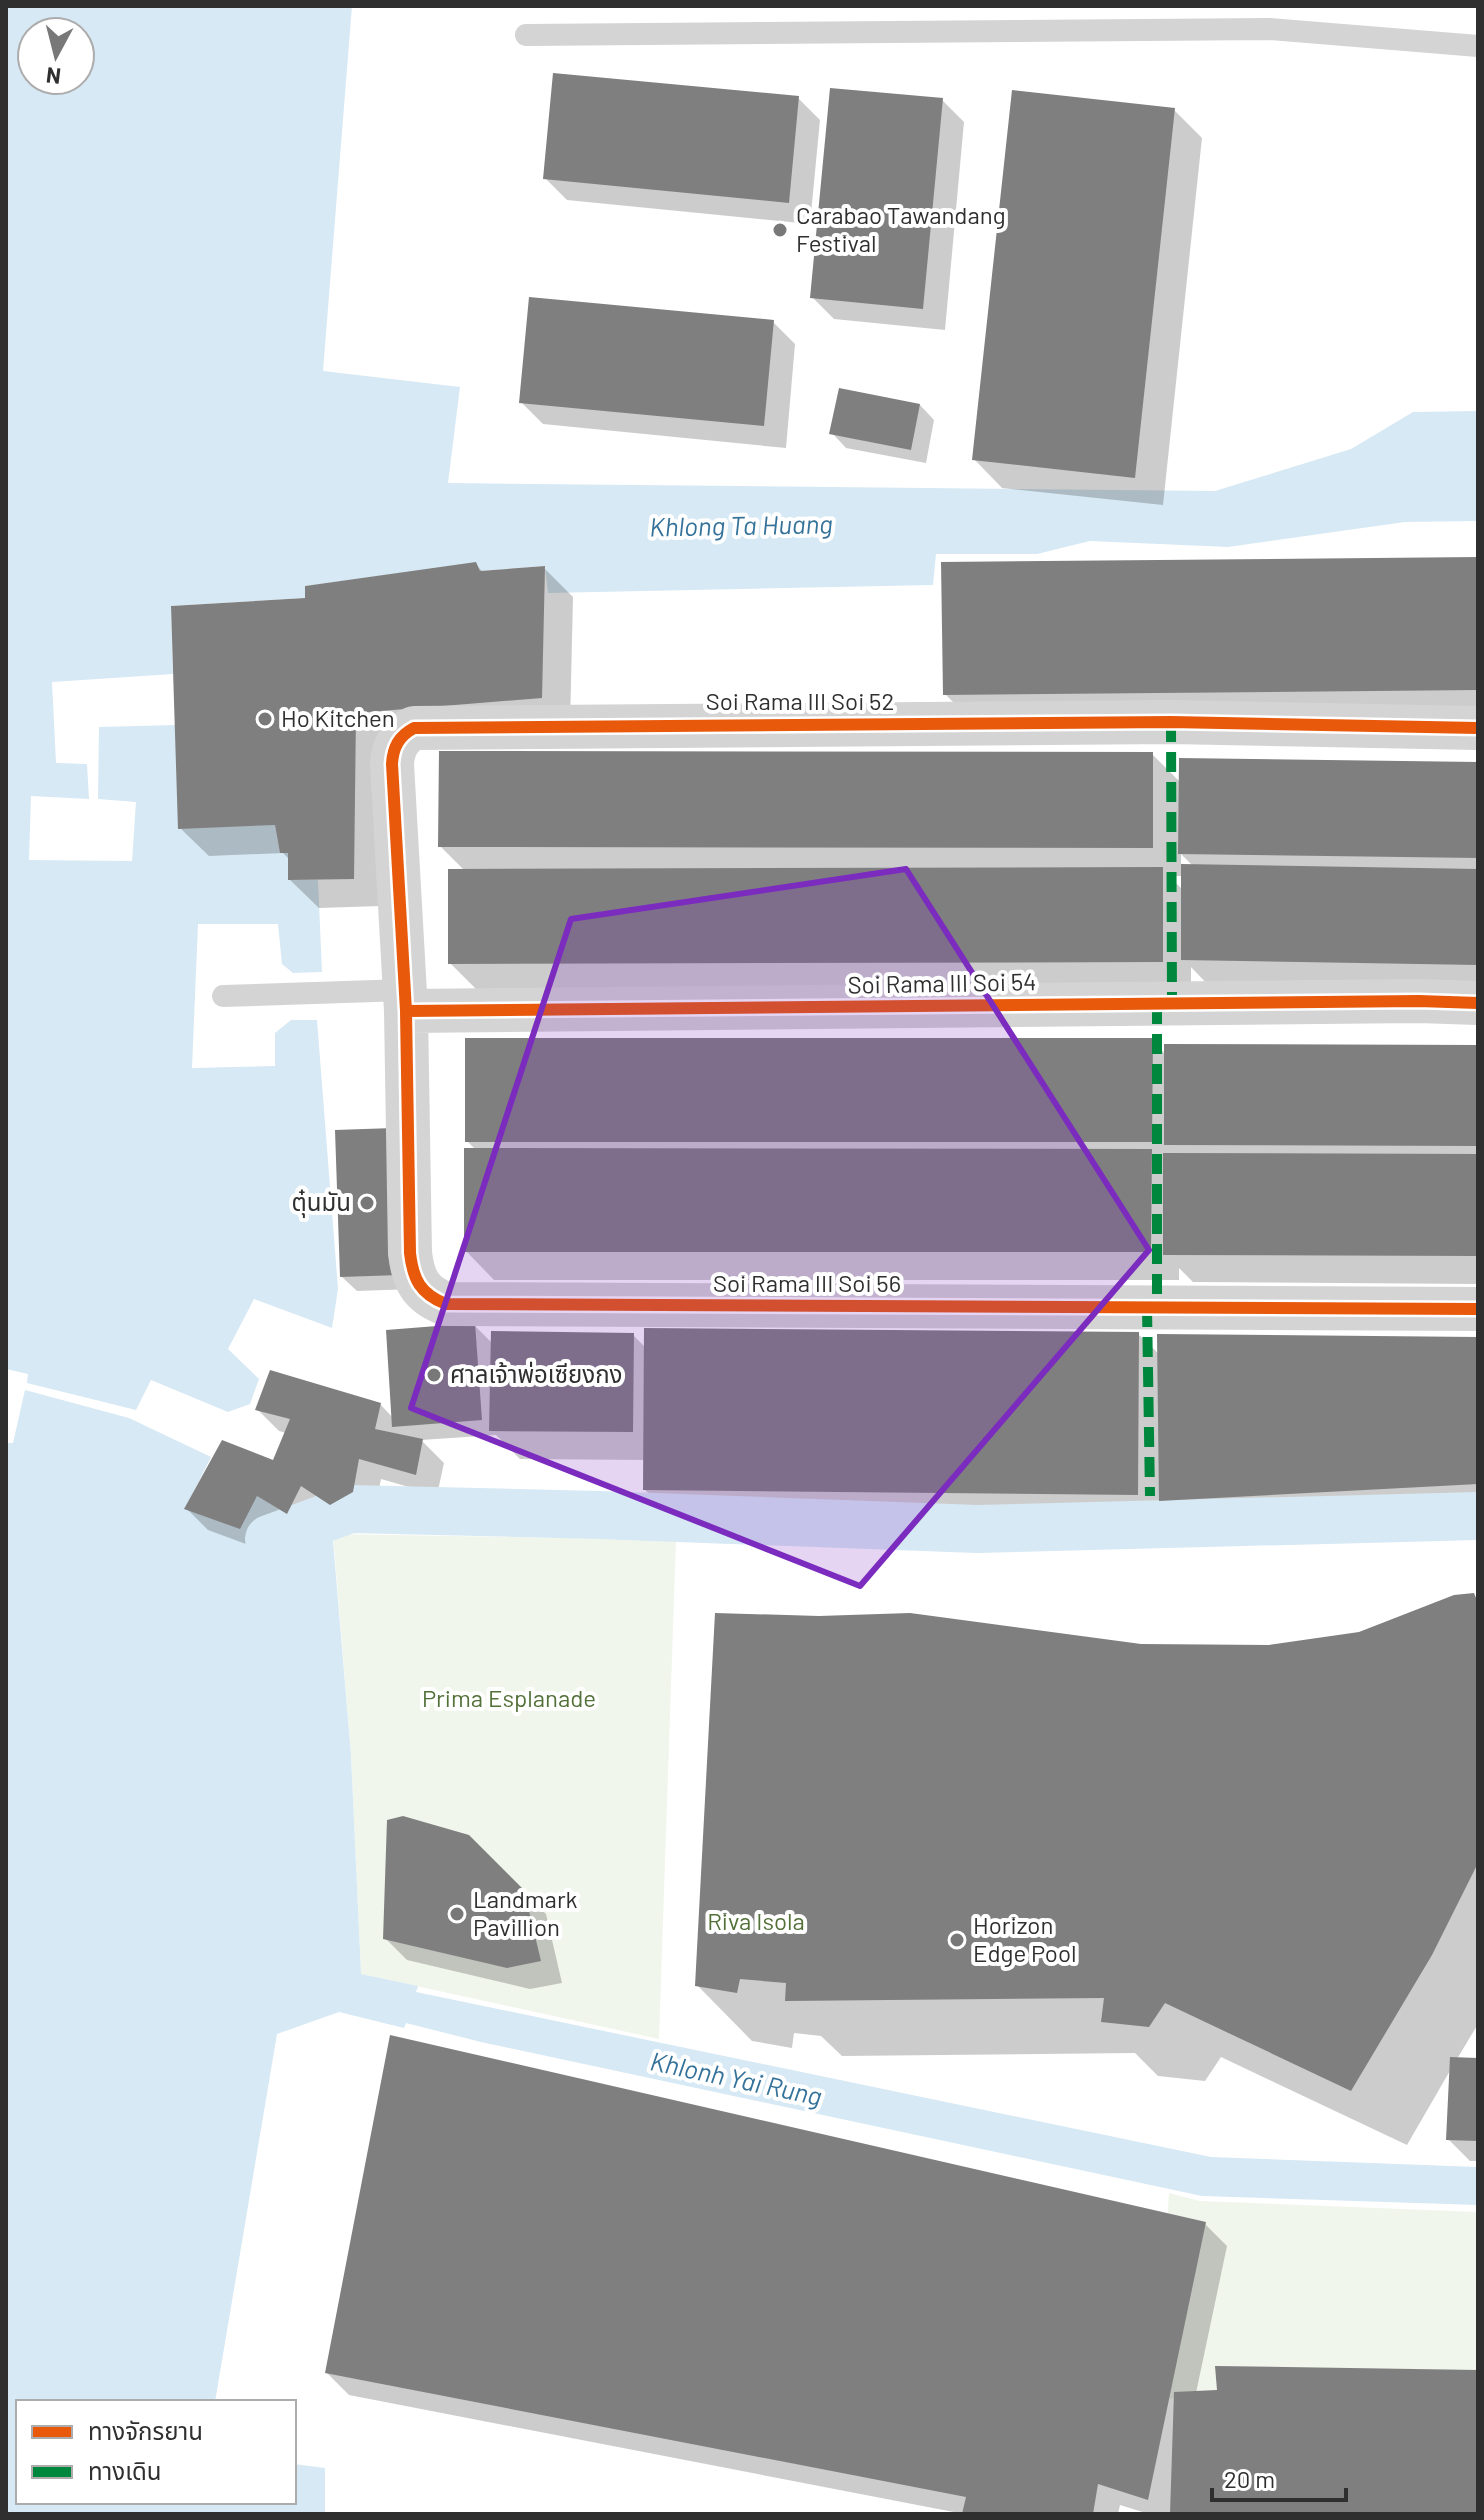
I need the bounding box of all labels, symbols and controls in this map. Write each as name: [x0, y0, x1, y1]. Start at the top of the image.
north arrow: [16, 16, 96, 96]
text: N: [45, 63, 62, 91]
place label: Carabao Tawandang Festival: [796, 200, 1006, 257]
marker: Carabao Tawandang Festival: [771, 221, 789, 239]
water label: Khlong Ta Huang: [649, 507, 833, 542]
street label: Soi Rama III Soi 52: [706, 686, 894, 715]
place label: Ho Kitchen: [281, 703, 395, 732]
marker: Ho Kitchen: [256, 710, 274, 728]
street label: Soi Rama III Soi 54: [847, 966, 1037, 999]
place label: ตุ๋นมัน: [292, 1187, 351, 1218]
marker: ตุ๋นมัน: [358, 1194, 376, 1212]
street label: Soi Rama III Soi 56: [713, 1268, 901, 1297]
place label: ศาลเจ้าพ่อเซียงกง: [450, 1359, 622, 1388]
marker: ศาลเจ้าพ่อเซียงกง: [425, 1366, 443, 1384]
park label: Prima Esplanade: [422, 1683, 596, 1712]
place label: Landmark Pavillion: [473, 1884, 578, 1941]
marker: Landmark Pavillion: [448, 1905, 466, 1923]
park label: Riva Isola: [707, 1906, 805, 1935]
place label: Horizon Edge Pool: [973, 1910, 1077, 1967]
marker: Horizon Edge Pool: [948, 1931, 966, 1949]
water label: Khlonh Yai Rung: [648, 2044, 825, 2111]
legend: [16, 2400, 296, 2504]
text: ทางจักรยาน: [88, 2416, 203, 2445]
scale bar: [1212, 2452, 1346, 2502]
text: ทางเดิน: [88, 2456, 162, 2485]
text: 20 m: [1224, 2464, 1275, 2493]

